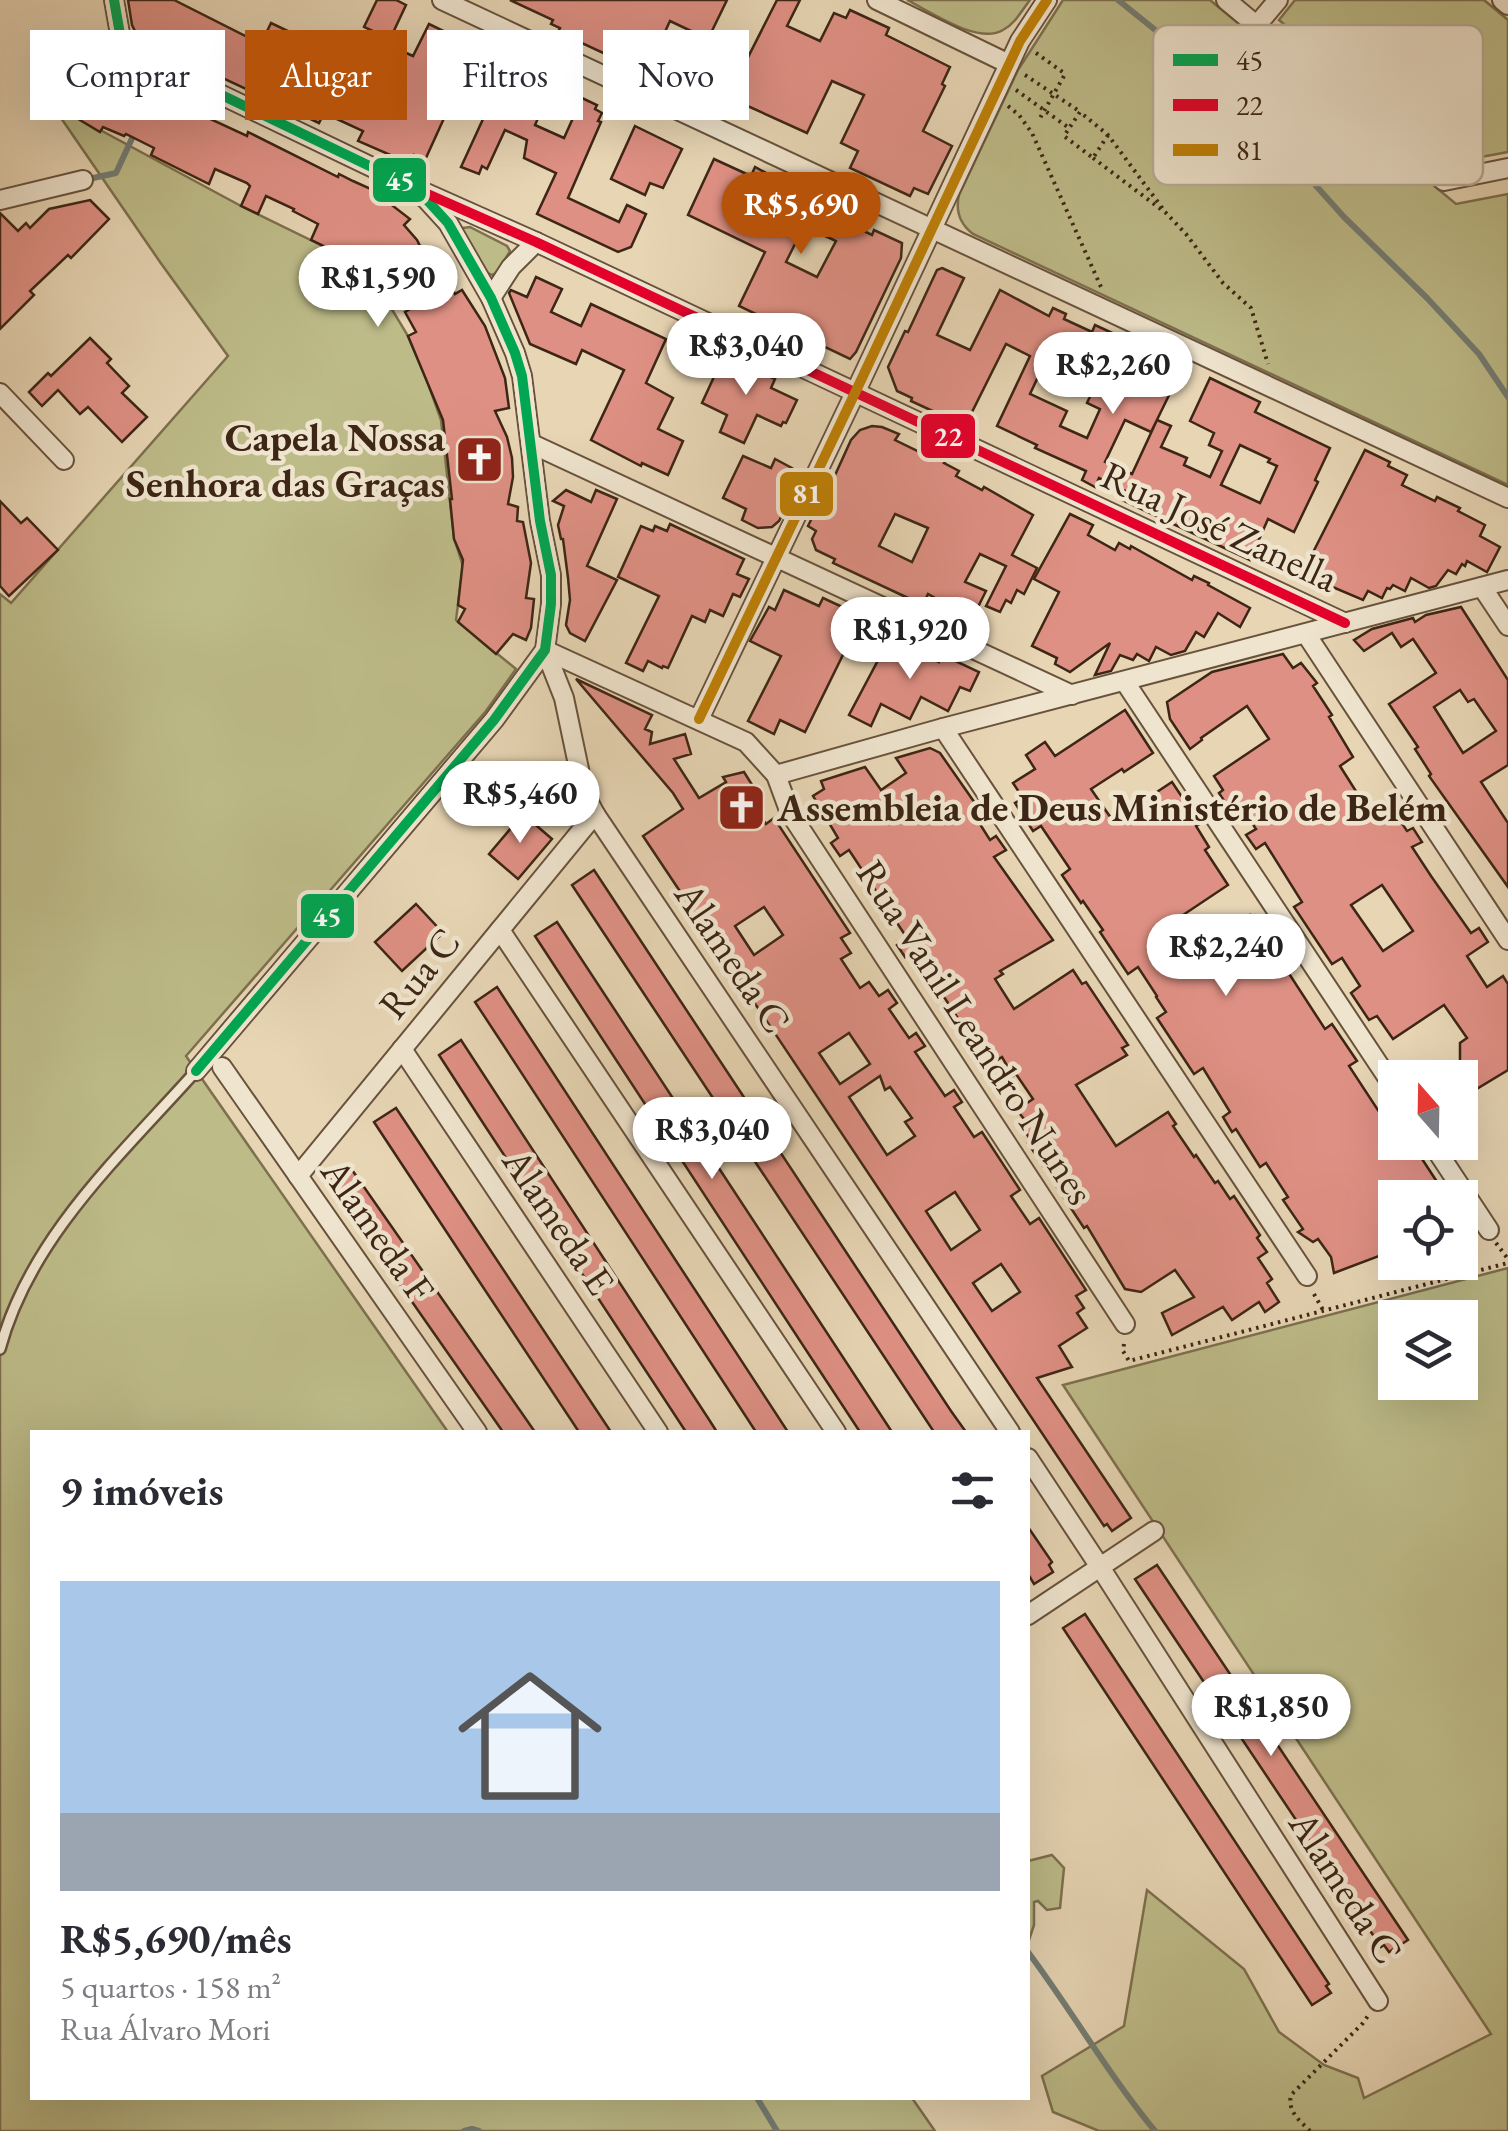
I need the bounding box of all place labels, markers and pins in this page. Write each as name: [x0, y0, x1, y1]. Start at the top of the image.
pin: R$5,690: [709, 172, 893, 257]
pin: R$1,590: [286, 245, 470, 330]
pin: R$3,040: [654, 313, 838, 398]
pin: R$2,260: [1021, 332, 1205, 417]
place label: Capela Nossa Senhora das Graças: [126, 411, 445, 509]
church icon: Capela Nossa Senhora das Graças: [454, 434, 506, 486]
pin: R$1,920: [818, 597, 1002, 682]
pin: R$5,460: [428, 761, 612, 846]
church icon: Assembleia de Deus Ministério de Belém: [716, 781, 768, 833]
place label: Assembleia de Deus Ministério de Belém: [776, 781, 1447, 833]
pin: R$2,240: [1134, 914, 1318, 999]
pin: R$3,040: [620, 1097, 804, 1182]
pin: R$1,850: [1179, 1674, 1363, 1759]

